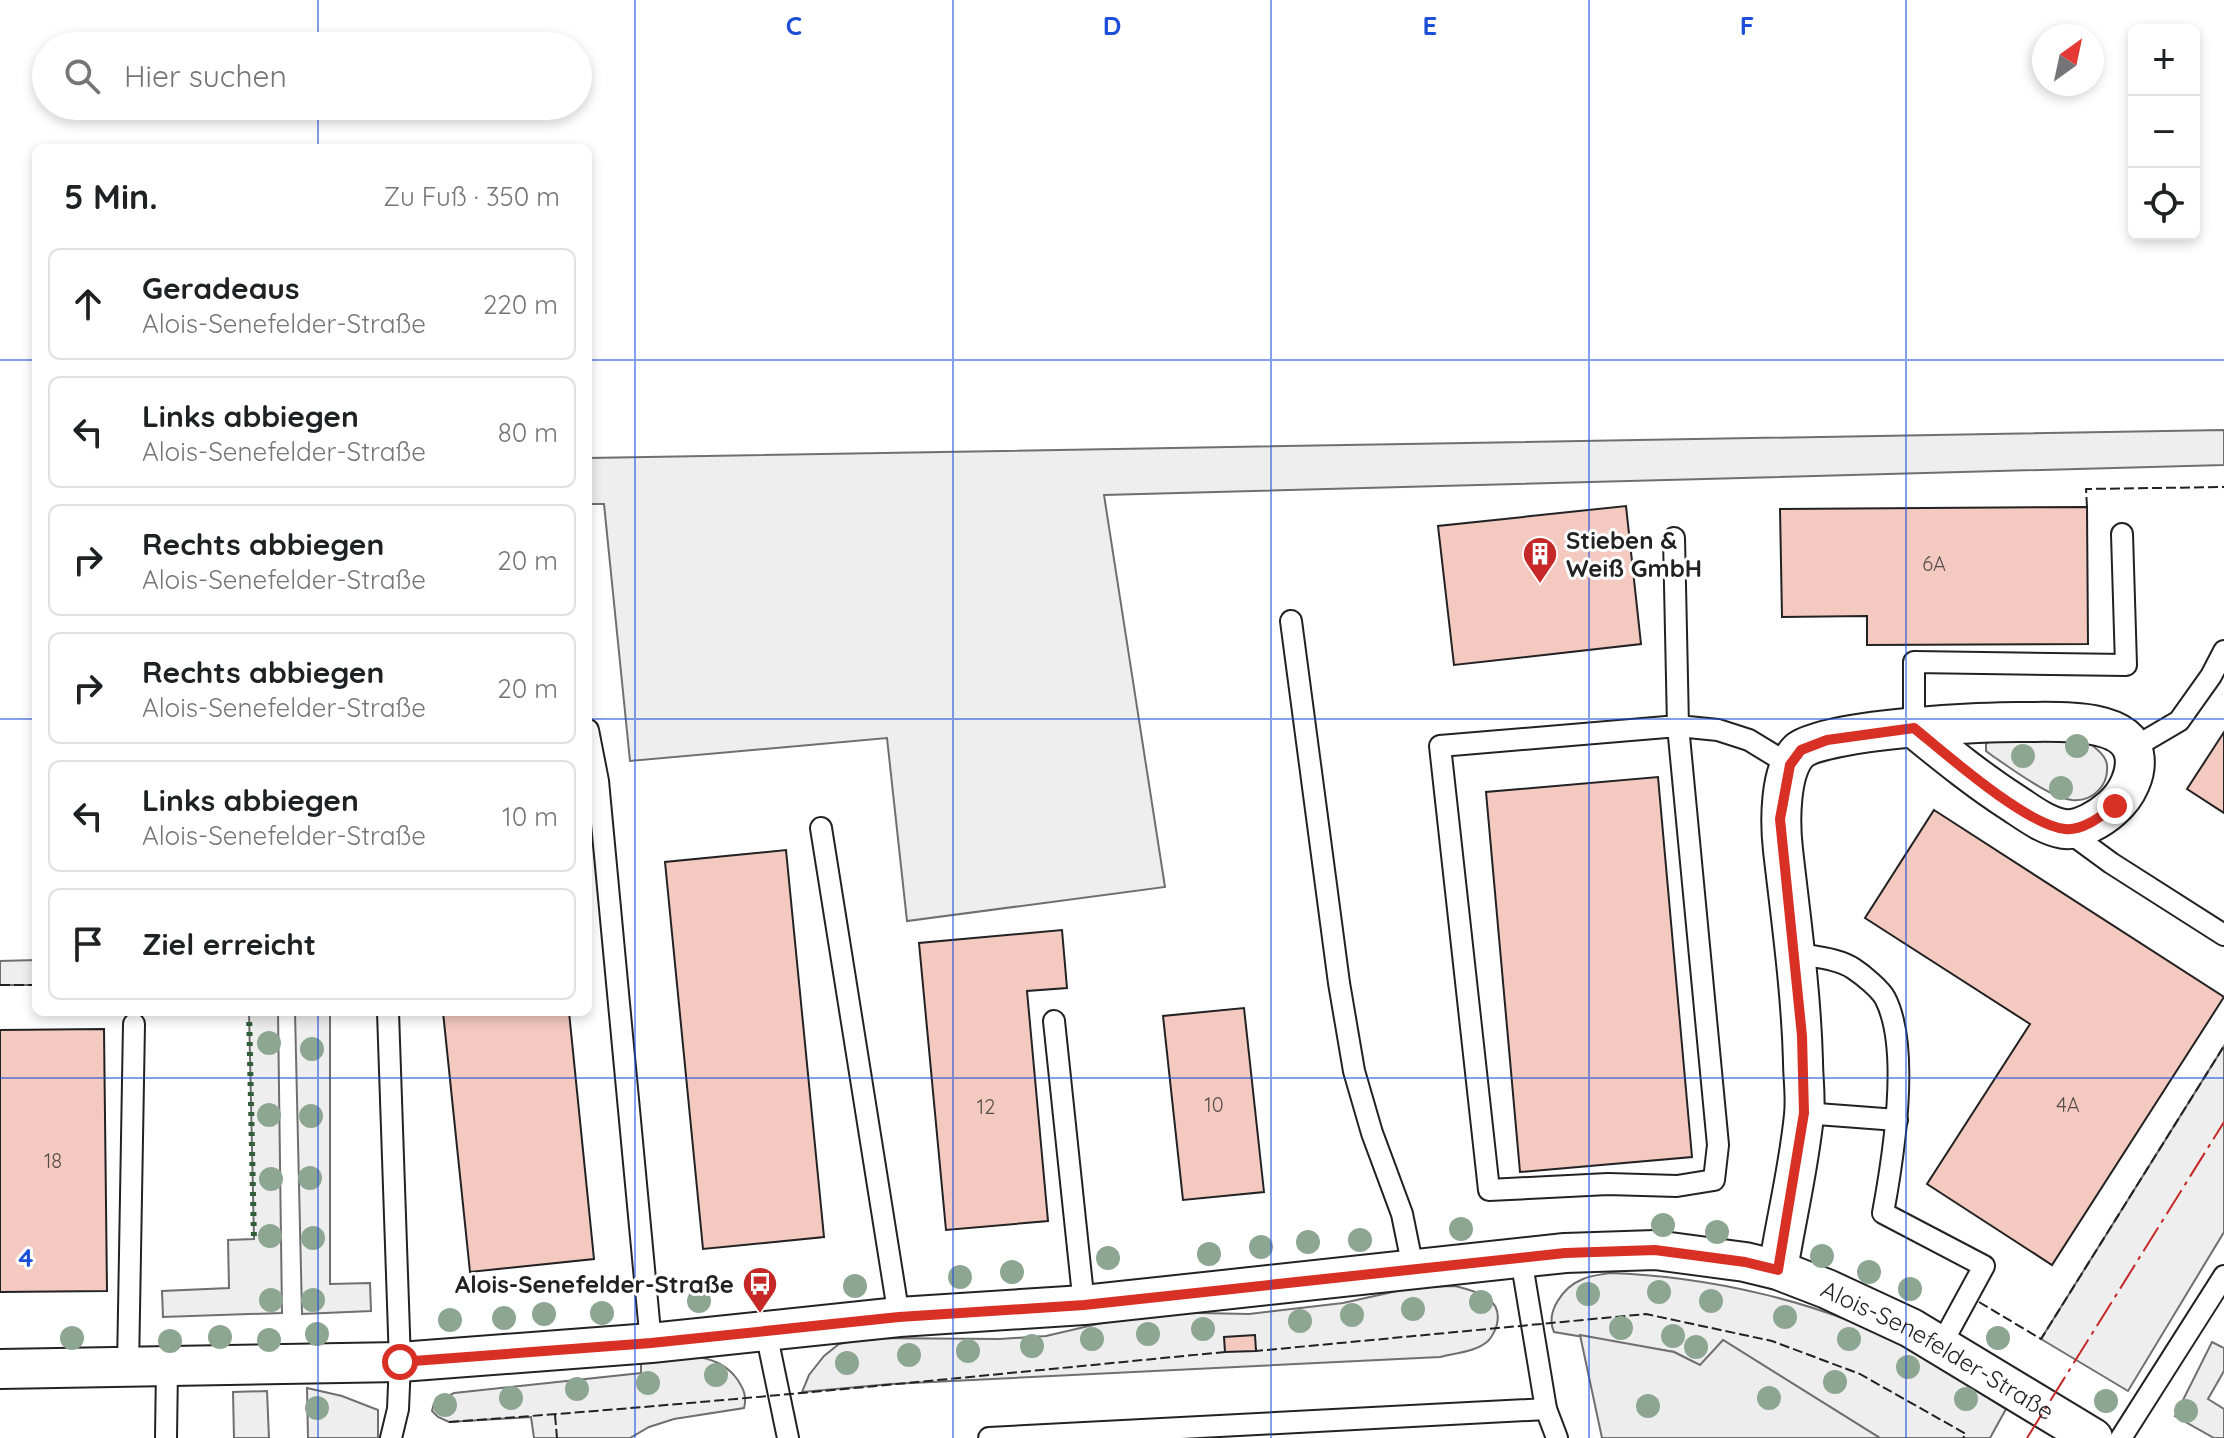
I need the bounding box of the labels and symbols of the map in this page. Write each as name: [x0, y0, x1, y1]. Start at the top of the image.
text: C: [786, 9, 802, 42]
text: D: [1103, 9, 1121, 42]
text: E: [1423, 9, 1437, 42]
text: F: [1740, 9, 1754, 42]
north arrow: [2032, 24, 2104, 96]
place label: Stieben & Weiß GmbH: [1566, 525, 1702, 583]
building icon: Stieben & Weiß GmbH: [1521, 535, 1559, 585]
house number: 6A: [1922, 551, 1946, 576]
route end: [2097, 788, 2133, 824]
house number: 10: [1204, 1092, 1224, 1117]
house number: 4A: [2056, 1092, 2080, 1117]
house number: 12: [977, 1094, 995, 1119]
house number: 18: [44, 1148, 62, 1173]
text: 4: [18, 1241, 34, 1274]
bus stop icon: Alois-Senefelder-Straße: [741, 1265, 779, 1315]
place label: Alois-Senefelder-Straße: [455, 1269, 734, 1299]
street label: Alois-Senefelder-Straße: [1816, 1273, 2060, 1426]
route start: [382, 1344, 418, 1380]

